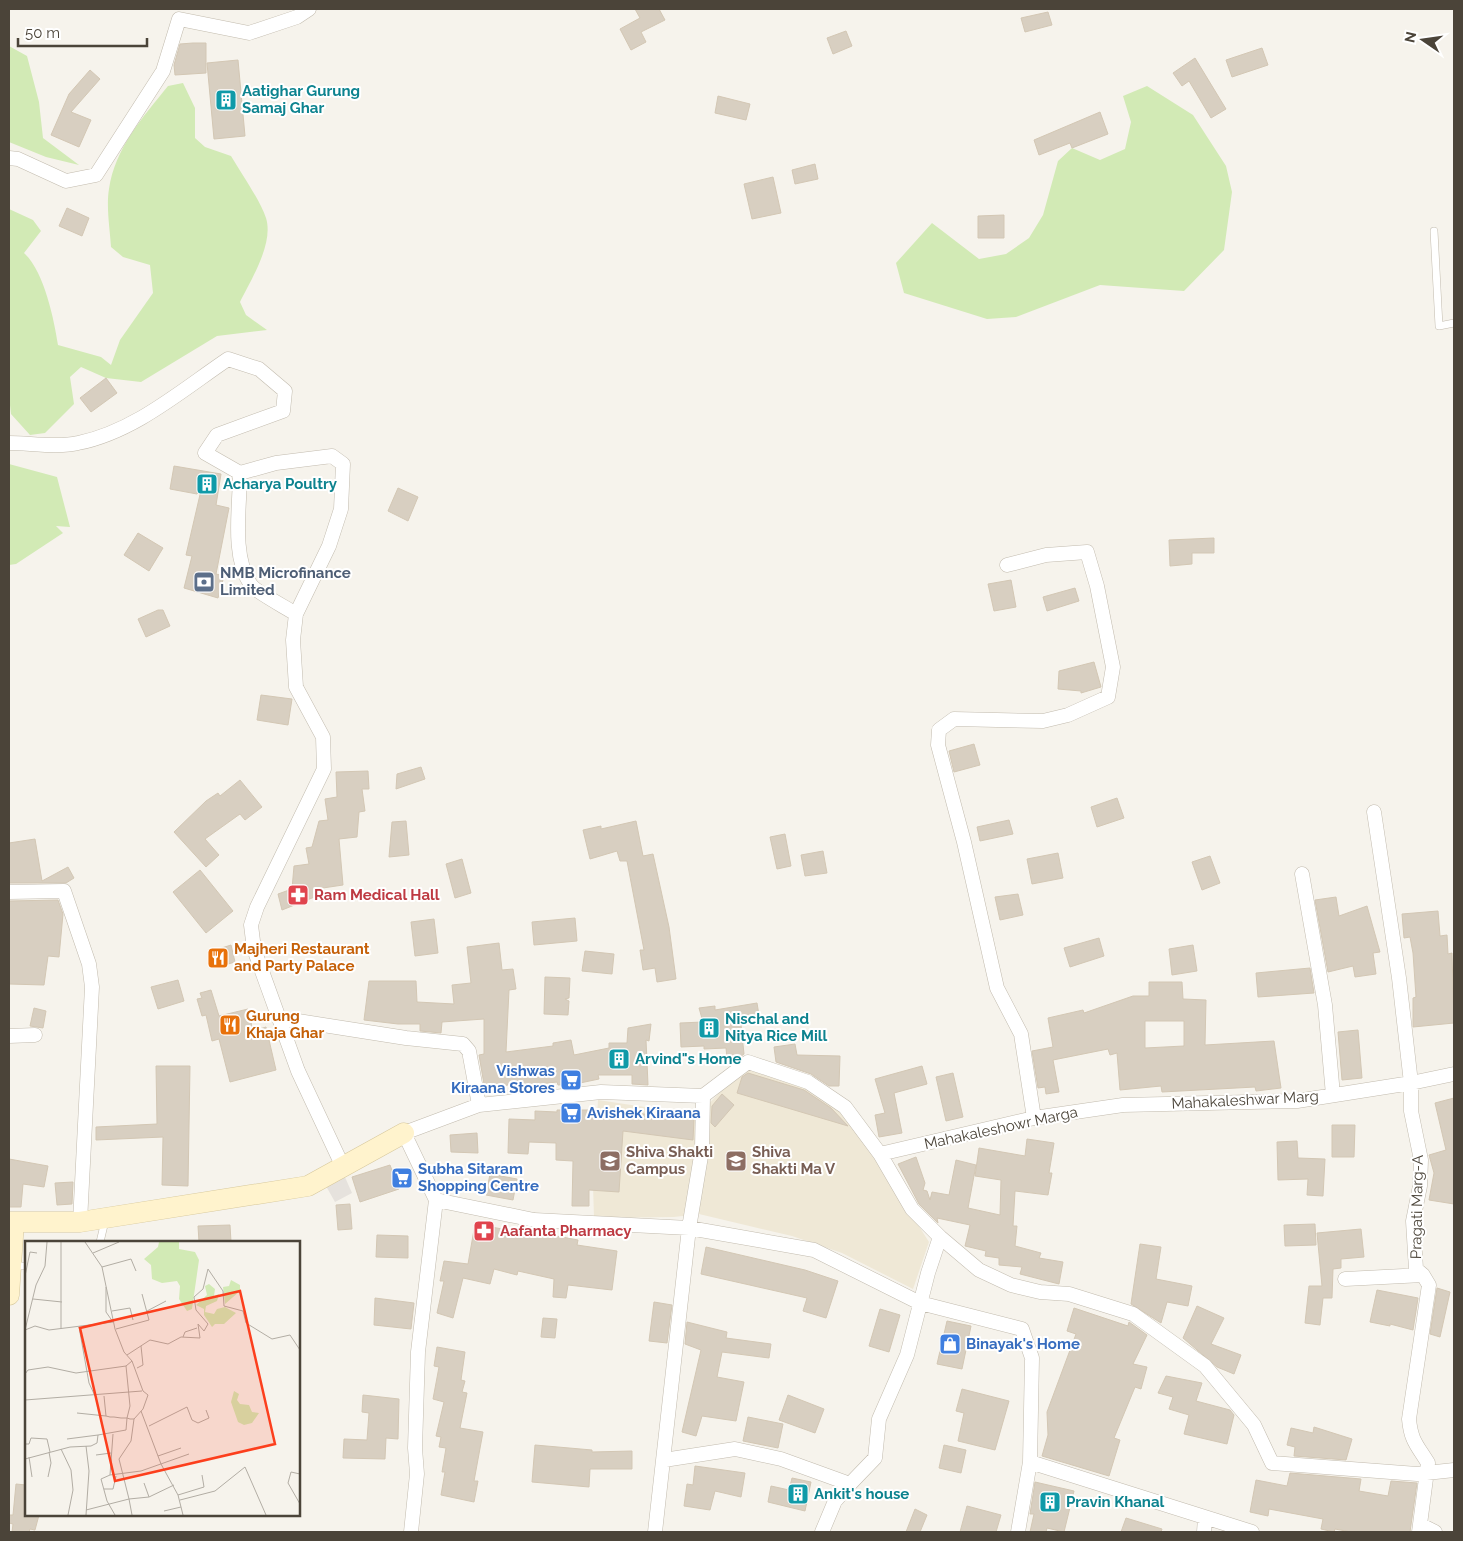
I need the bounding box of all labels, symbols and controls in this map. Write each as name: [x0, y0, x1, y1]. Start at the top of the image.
scale bar: [18, 15, 146, 47]
north arrow: [1398, 15, 1448, 65]
text: 50 m: [25, 24, 60, 42]
text: N: [1401, 30, 1419, 44]
place label: Aatighar Gurung Samaj Ghar: [242, 82, 360, 117]
building icon: Aatighar Gurung Samaj Ghar: [214, 88, 238, 112]
building icon: Acharya Poultry: [195, 472, 219, 496]
place label: Acharya Poultry: [223, 475, 338, 493]
place label: NMB Microfinance Limited: [220, 564, 351, 599]
bank icon: NMB Microfinance Limited: [192, 570, 216, 594]
pharmacy icon: Ram Medical Hall: [286, 883, 310, 907]
place label: Ram Medical Hall: [314, 886, 440, 904]
place label: Majheri Restaurant and Party Palace: [234, 940, 370, 975]
restaurant icon: Majheri Restaurant and Party Palace: [206, 946, 230, 970]
place label: Gurung Khaja Ghar: [246, 1007, 324, 1042]
place label: Nischal and Nitya Rice Mill: [725, 1010, 828, 1045]
restaurant icon: Gurung Khaja Ghar: [218, 1013, 242, 1037]
building icon: Nischal and Nitya Rice Mill: [697, 1016, 721, 1040]
building icon: Arvind"s Home: [607, 1047, 631, 1071]
place label: Arvind"s Home: [635, 1050, 742, 1068]
place label: Vishwas Kiraana Stores: [451, 1062, 555, 1097]
supermarket icon: Vishwas Kiraana Stores: [559, 1068, 583, 1092]
street label: Mahakaleshwar Marg: [1171, 1087, 1319, 1113]
supermarket icon: Avishek Kiraana: [559, 1101, 583, 1125]
street label: Mahakaleshowr Marga: [923, 1103, 1079, 1153]
place label: Avishek Kiraana: [587, 1104, 701, 1122]
place label: Shiva Shakti Campus: [626, 1143, 713, 1178]
place label: Shiva Shakti Ma V: [752, 1143, 836, 1178]
school or university icon: Shiva Shakti Campus: [598, 1149, 622, 1173]
school or university icon: Shiva Shakti Ma V: [724, 1149, 748, 1173]
street label: Pragati Marg-A: [1407, 1155, 1427, 1259]
place label: Subha Sitaram Shopping Centre: [418, 1160, 539, 1195]
supermarket icon: Subha Sitaram Shopping Centre: [390, 1166, 414, 1190]
pharmacy icon: Aafanta Pharmacy: [472, 1219, 496, 1243]
place label: Aafanta Pharmacy: [500, 1222, 632, 1240]
inset map: [25, 1241, 300, 1516]
shop icon: Binayak's Home: [938, 1332, 962, 1356]
place label: Binayak's Home: [966, 1335, 1080, 1353]
building icon: Ankit's house: [786, 1482, 810, 1506]
place label: Ankit's house: [814, 1485, 909, 1503]
building icon: Pravin Khanal: [1038, 1490, 1062, 1514]
place label: Pravin Khanal: [1066, 1493, 1165, 1511]

